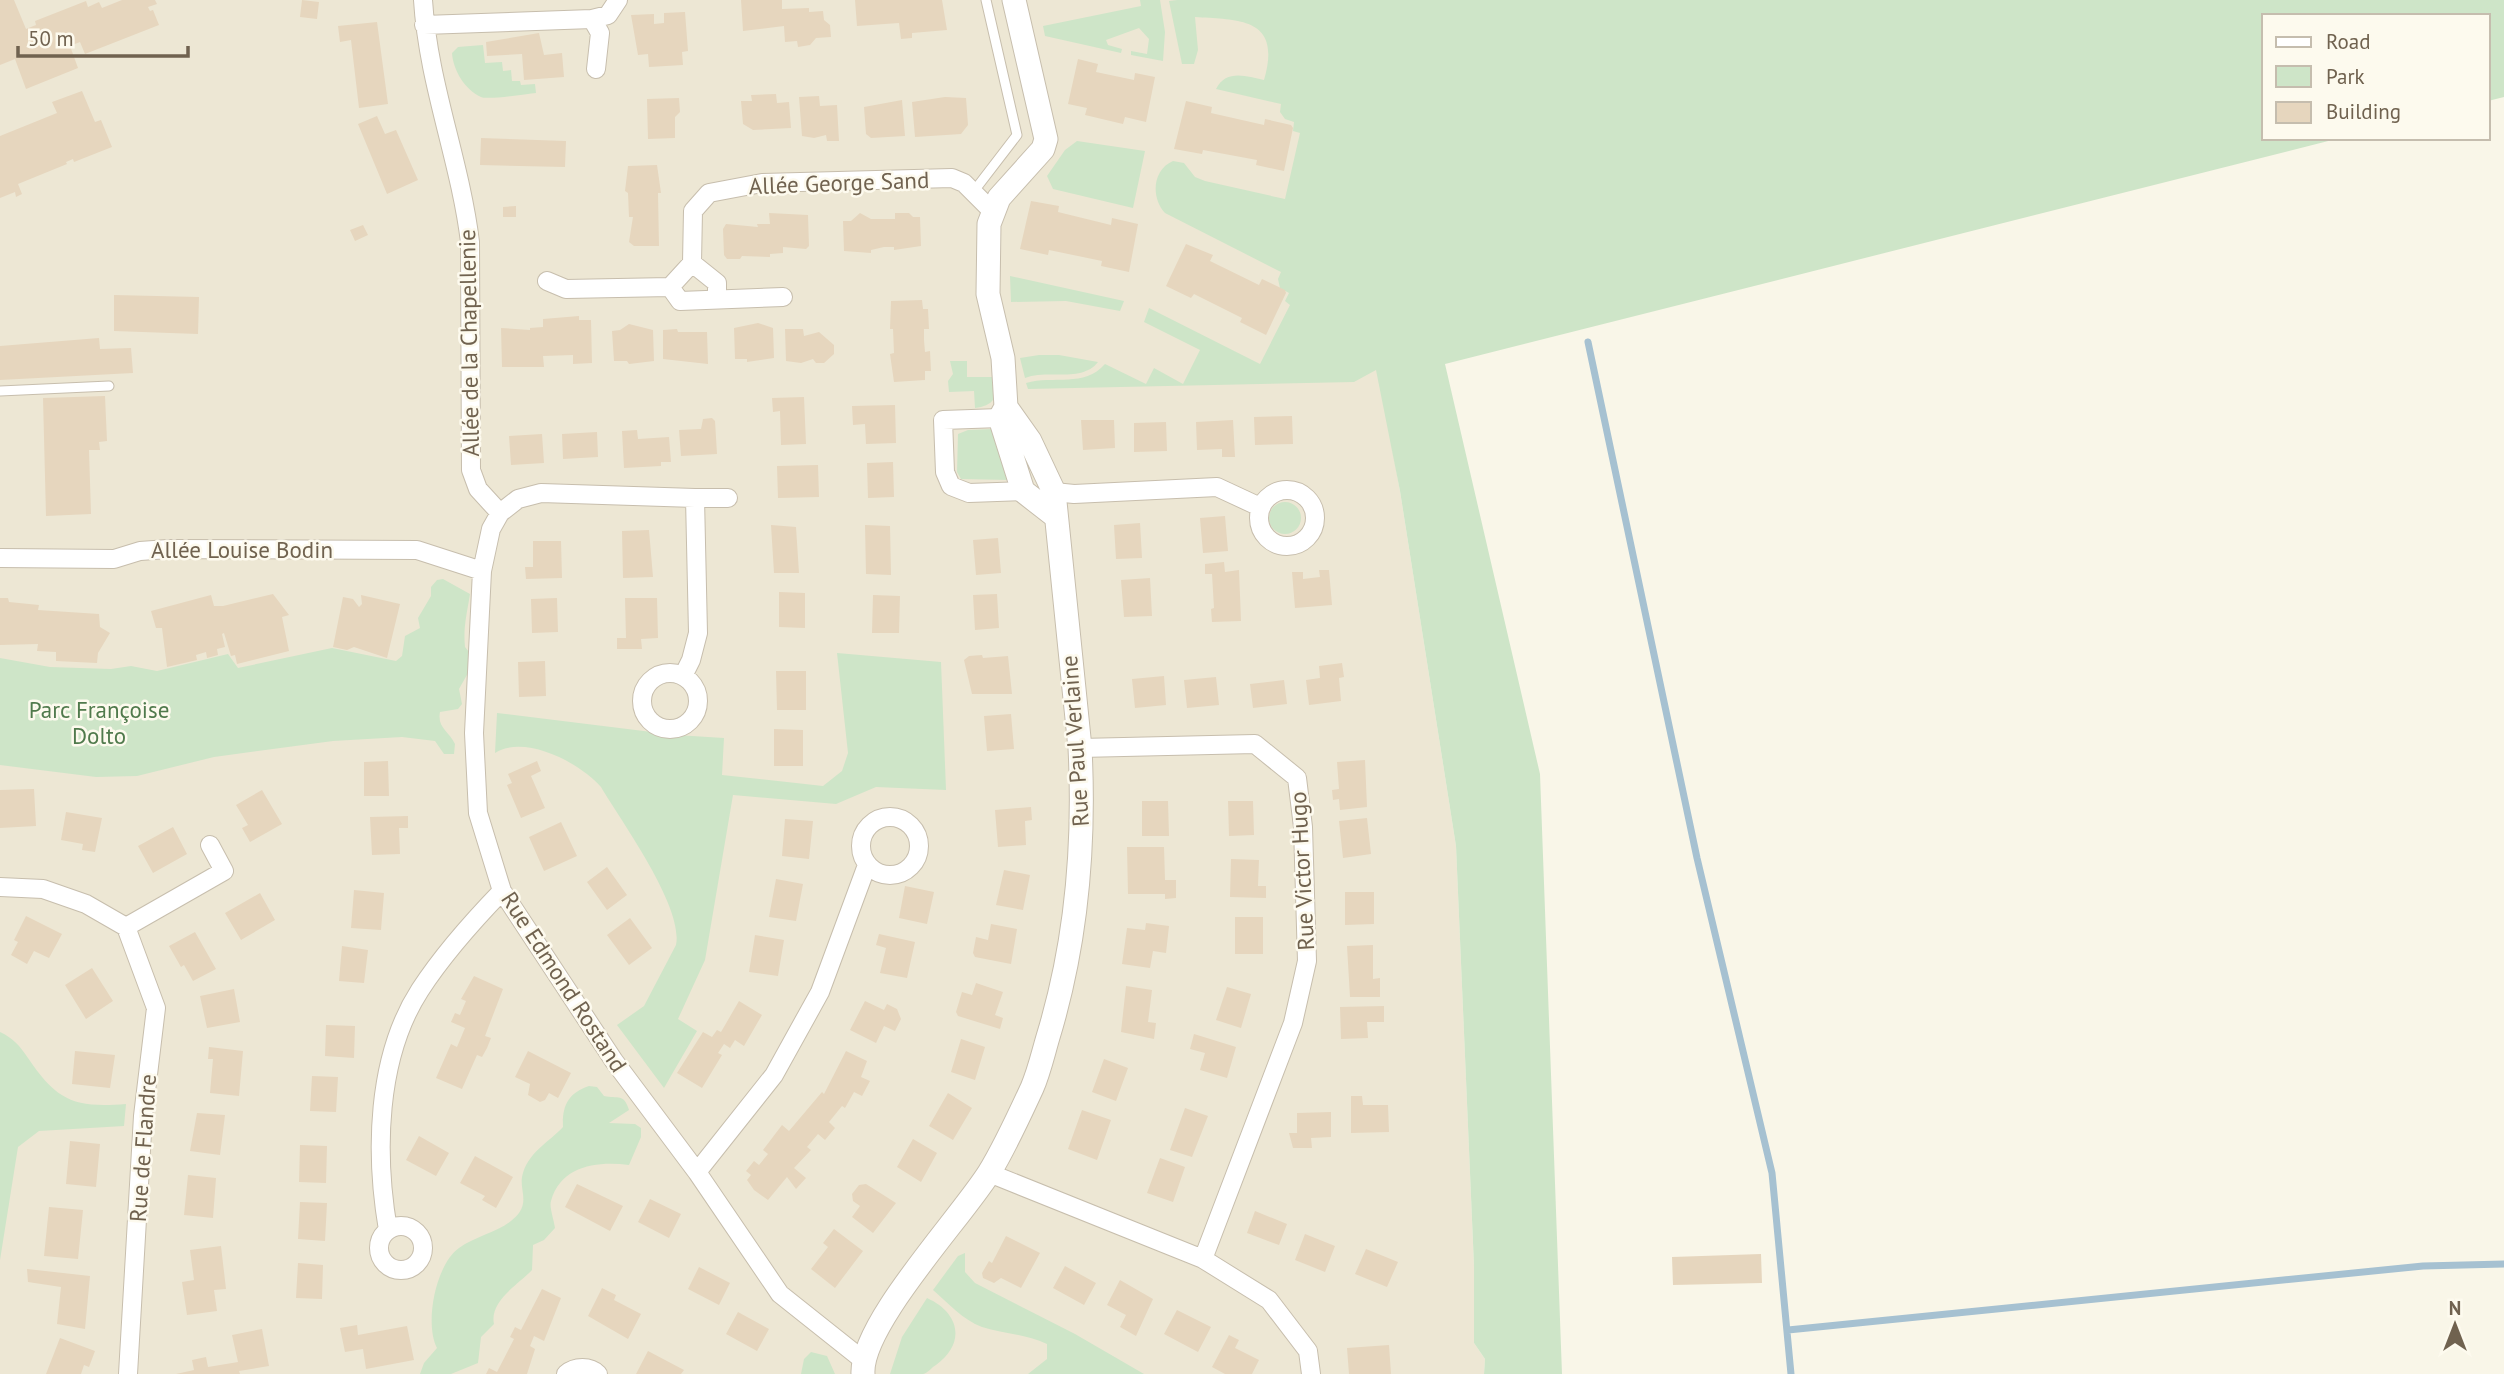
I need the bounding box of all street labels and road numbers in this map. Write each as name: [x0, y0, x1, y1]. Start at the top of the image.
street label: Allée George Sand: [748, 165, 930, 200]
street label: Allée de la Chapellenie: [452, 229, 485, 457]
street label: Allée Louise Bodin: [151, 535, 333, 564]
street label: Rue Paul Verlaine: [1054, 654, 1095, 828]
street label: Rue Victor Hugo: [1283, 791, 1320, 951]
street label: Rue Edmond Rostand: [495, 886, 634, 1077]
street label: Rue de Flandre: [123, 1073, 162, 1223]

